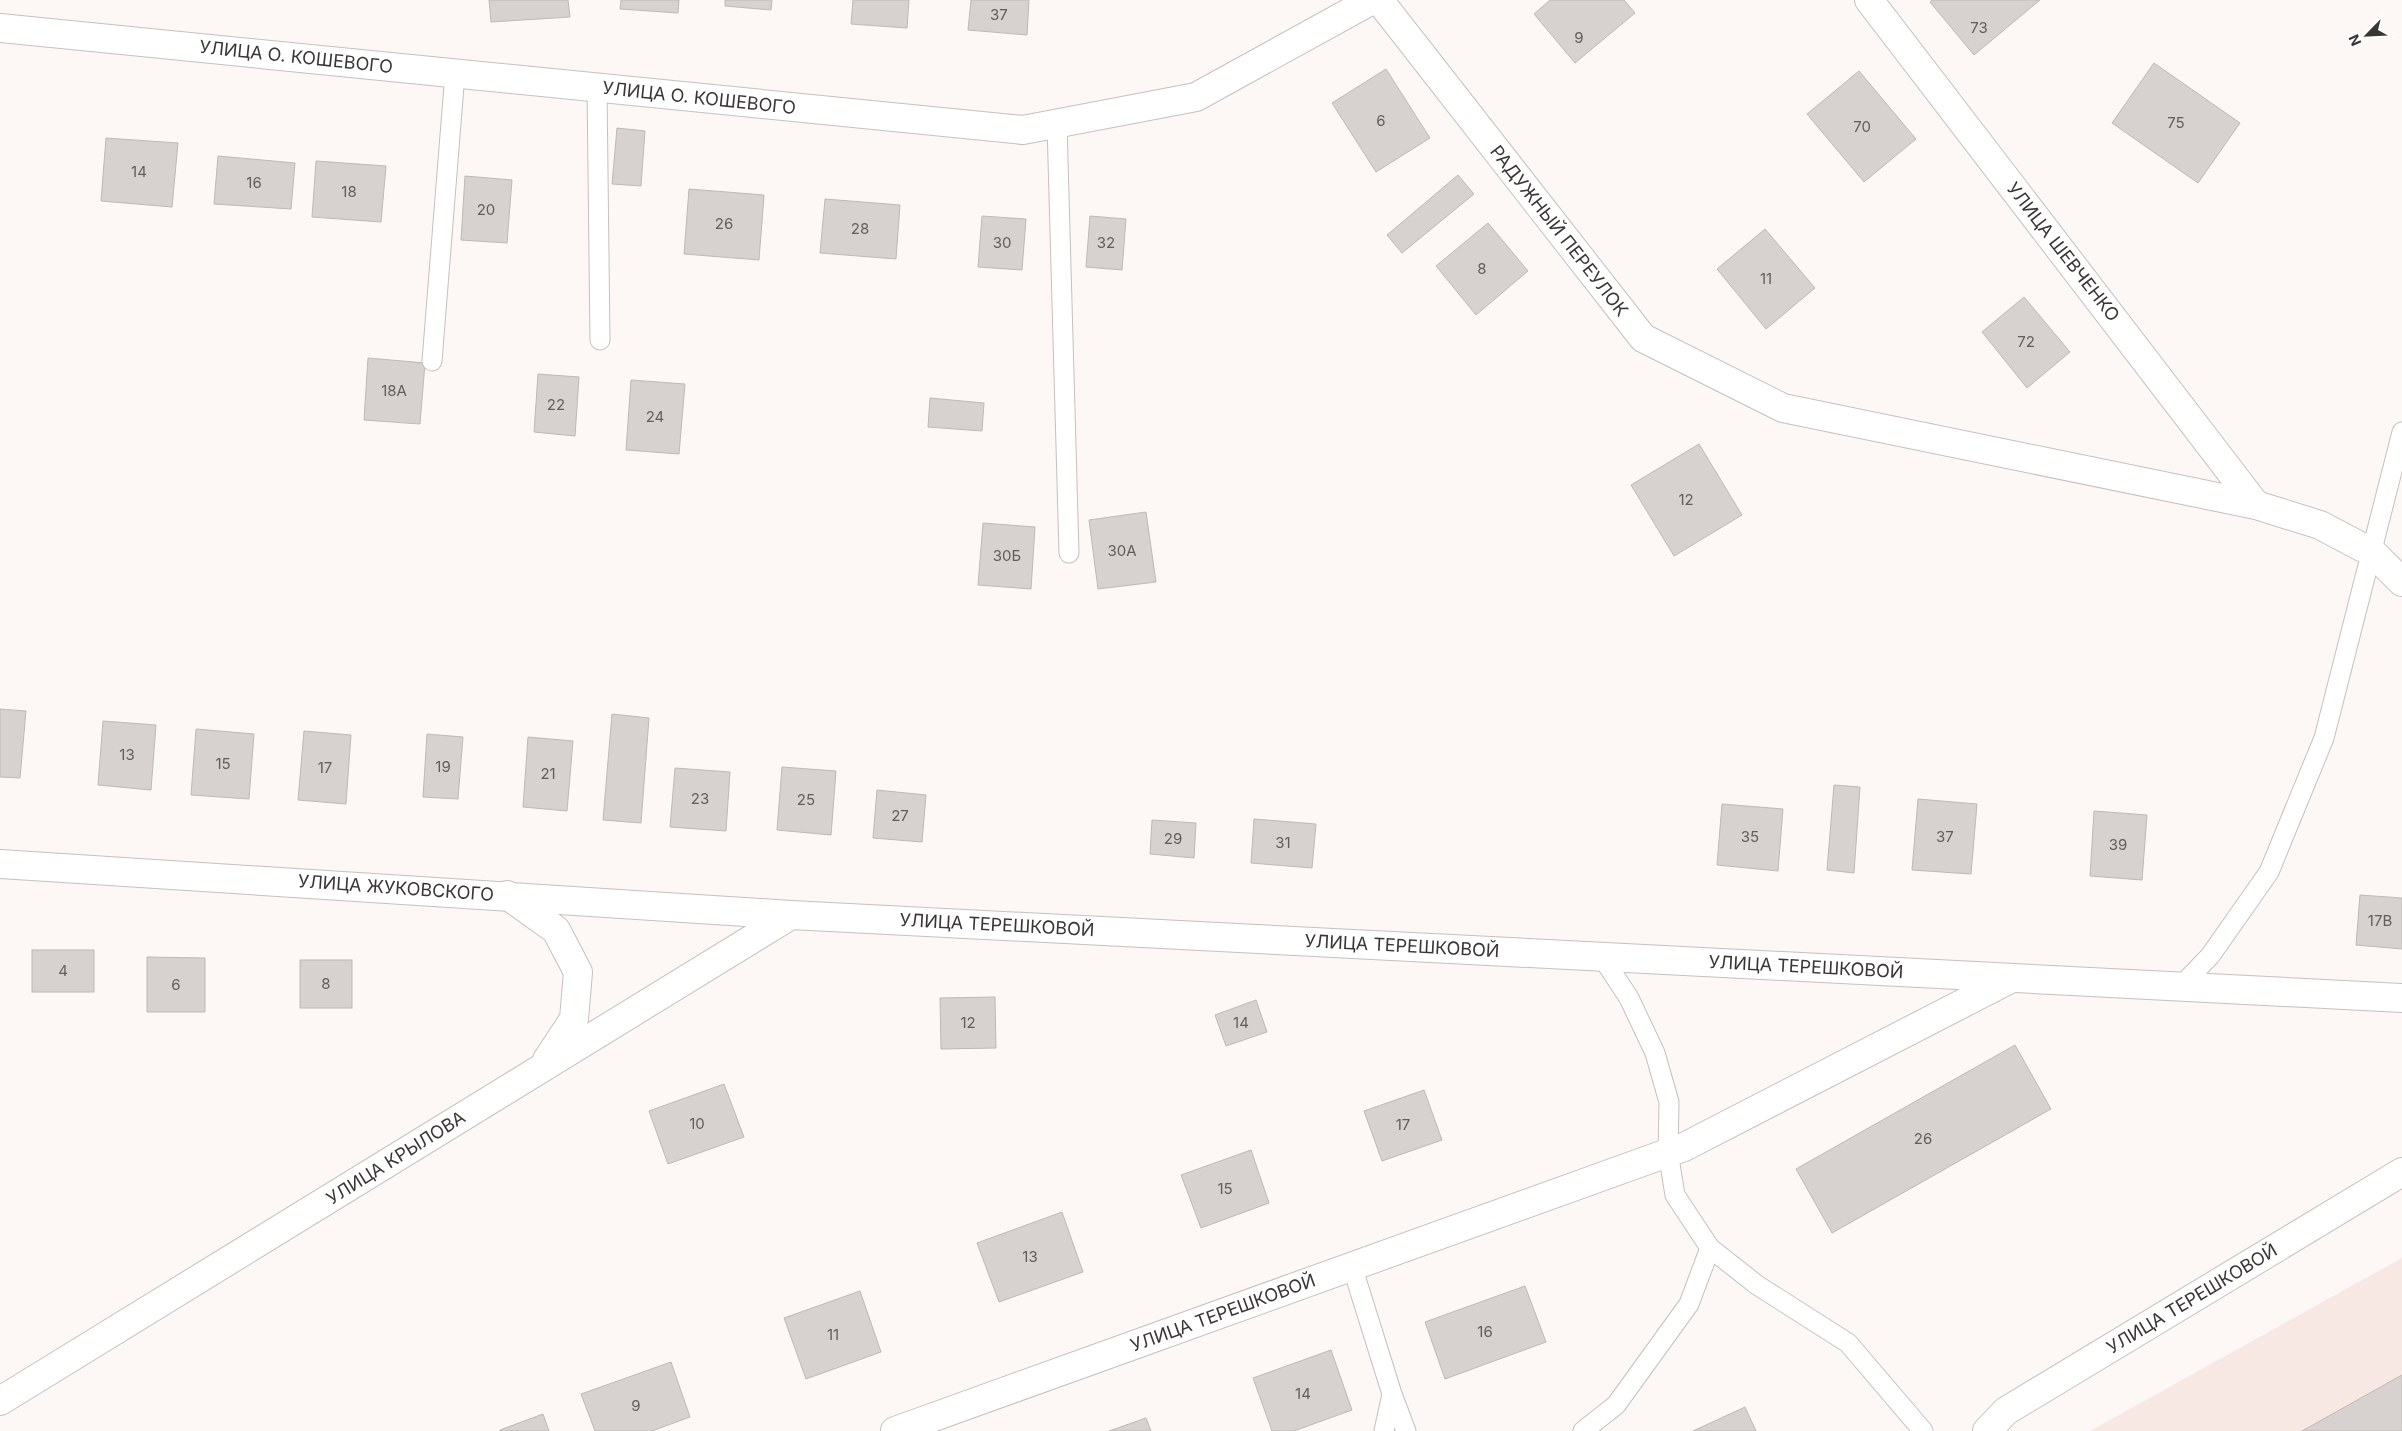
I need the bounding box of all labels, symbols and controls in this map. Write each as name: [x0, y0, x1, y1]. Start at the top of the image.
house number: 37: [990, 5, 1008, 24]
north arrow: [2342, 10, 2392, 60]
house number: 73: [1970, 18, 1988, 37]
house number: 9: [1574, 28, 1584, 47]
text: N: [2345, 32, 2365, 49]
street label: УЛИЦА О. КОШЕВОГО: [198, 36, 394, 77]
street label: УЛИЦА О. КОШЕВОГО: [601, 77, 797, 118]
house number: 6: [1376, 111, 1386, 130]
house number: 75: [2167, 113, 2185, 132]
house number: 70: [1853, 117, 1871, 136]
street label: РАДУЖНЫЙ ПЕРЕУЛОК: [1486, 140, 1633, 320]
house number: 14: [131, 162, 147, 181]
house number: 16: [246, 173, 262, 192]
street label: УЛИЦА ШЕВЧЕНКО: [2003, 178, 2124, 325]
house number: 18: [341, 182, 357, 201]
house number: 20: [477, 200, 495, 219]
house number: 26: [715, 214, 733, 233]
house number: 28: [851, 219, 869, 238]
house number: 30: [993, 233, 1011, 252]
house number: 32: [1097, 233, 1115, 252]
house number: 8: [1477, 259, 1487, 278]
house number: 11: [1760, 269, 1772, 288]
house number: 72: [2017, 332, 2035, 351]
house number: 18А: [381, 381, 407, 400]
house number: 22: [547, 395, 565, 414]
house number: 24: [646, 407, 664, 426]
house number: 12: [1678, 490, 1694, 509]
house number: 30А: [1107, 541, 1137, 560]
house number: 30Б: [993, 546, 1021, 565]
house number: 13: [119, 745, 135, 764]
house number: 15: [215, 754, 231, 773]
house number: 19: [435, 757, 451, 776]
house number: 17: [318, 758, 332, 777]
house number: 21: [540, 764, 556, 783]
house number: 23: [691, 789, 709, 808]
house number: 25: [797, 790, 815, 809]
house number: 27: [891, 806, 909, 825]
house number: 35: [1741, 827, 1759, 846]
house number: 37: [1936, 827, 1954, 846]
house number: 29: [1164, 829, 1182, 848]
house number: 31: [1275, 833, 1291, 852]
house number: 39: [2109, 835, 2127, 854]
street label: УЛИЦА ЖУКОВСКОГО: [297, 870, 495, 905]
street label: УЛИЦА ТЕРЕШКОВОЙ: [899, 908, 1095, 940]
house number: 17В: [2368, 911, 2392, 930]
street label: УЛИЦА ТЕРЕШКОВОЙ: [1304, 929, 1500, 961]
street label: УЛИЦА ТЕРЕШКОВОЙ: [1708, 950, 1904, 982]
house number: 4: [58, 961, 68, 980]
house number: 8: [321, 974, 331, 993]
house number: 6: [171, 975, 181, 994]
house number: 12: [960, 1013, 976, 1032]
house number: 14: [1233, 1013, 1249, 1032]
street label: УЛИЦА КРЫЛОВА: [322, 1106, 469, 1209]
house number: 10: [689, 1114, 705, 1133]
house number: 17: [1396, 1115, 1410, 1134]
house number: 26: [1914, 1129, 1932, 1148]
house number: 15: [1217, 1179, 1233, 1198]
street label: УЛИЦА ТЕРЕШКОВОЙ: [2102, 1238, 2281, 1358]
house number: 13: [1022, 1247, 1038, 1266]
street label: УЛИЦА ТЕРЕШКОВОЙ: [1127, 1268, 1318, 1356]
house number: 16: [1477, 1322, 1493, 1341]
house number: 11: [827, 1325, 839, 1344]
house number: 14: [1295, 1384, 1311, 1403]
house number: 9: [631, 1396, 641, 1415]

